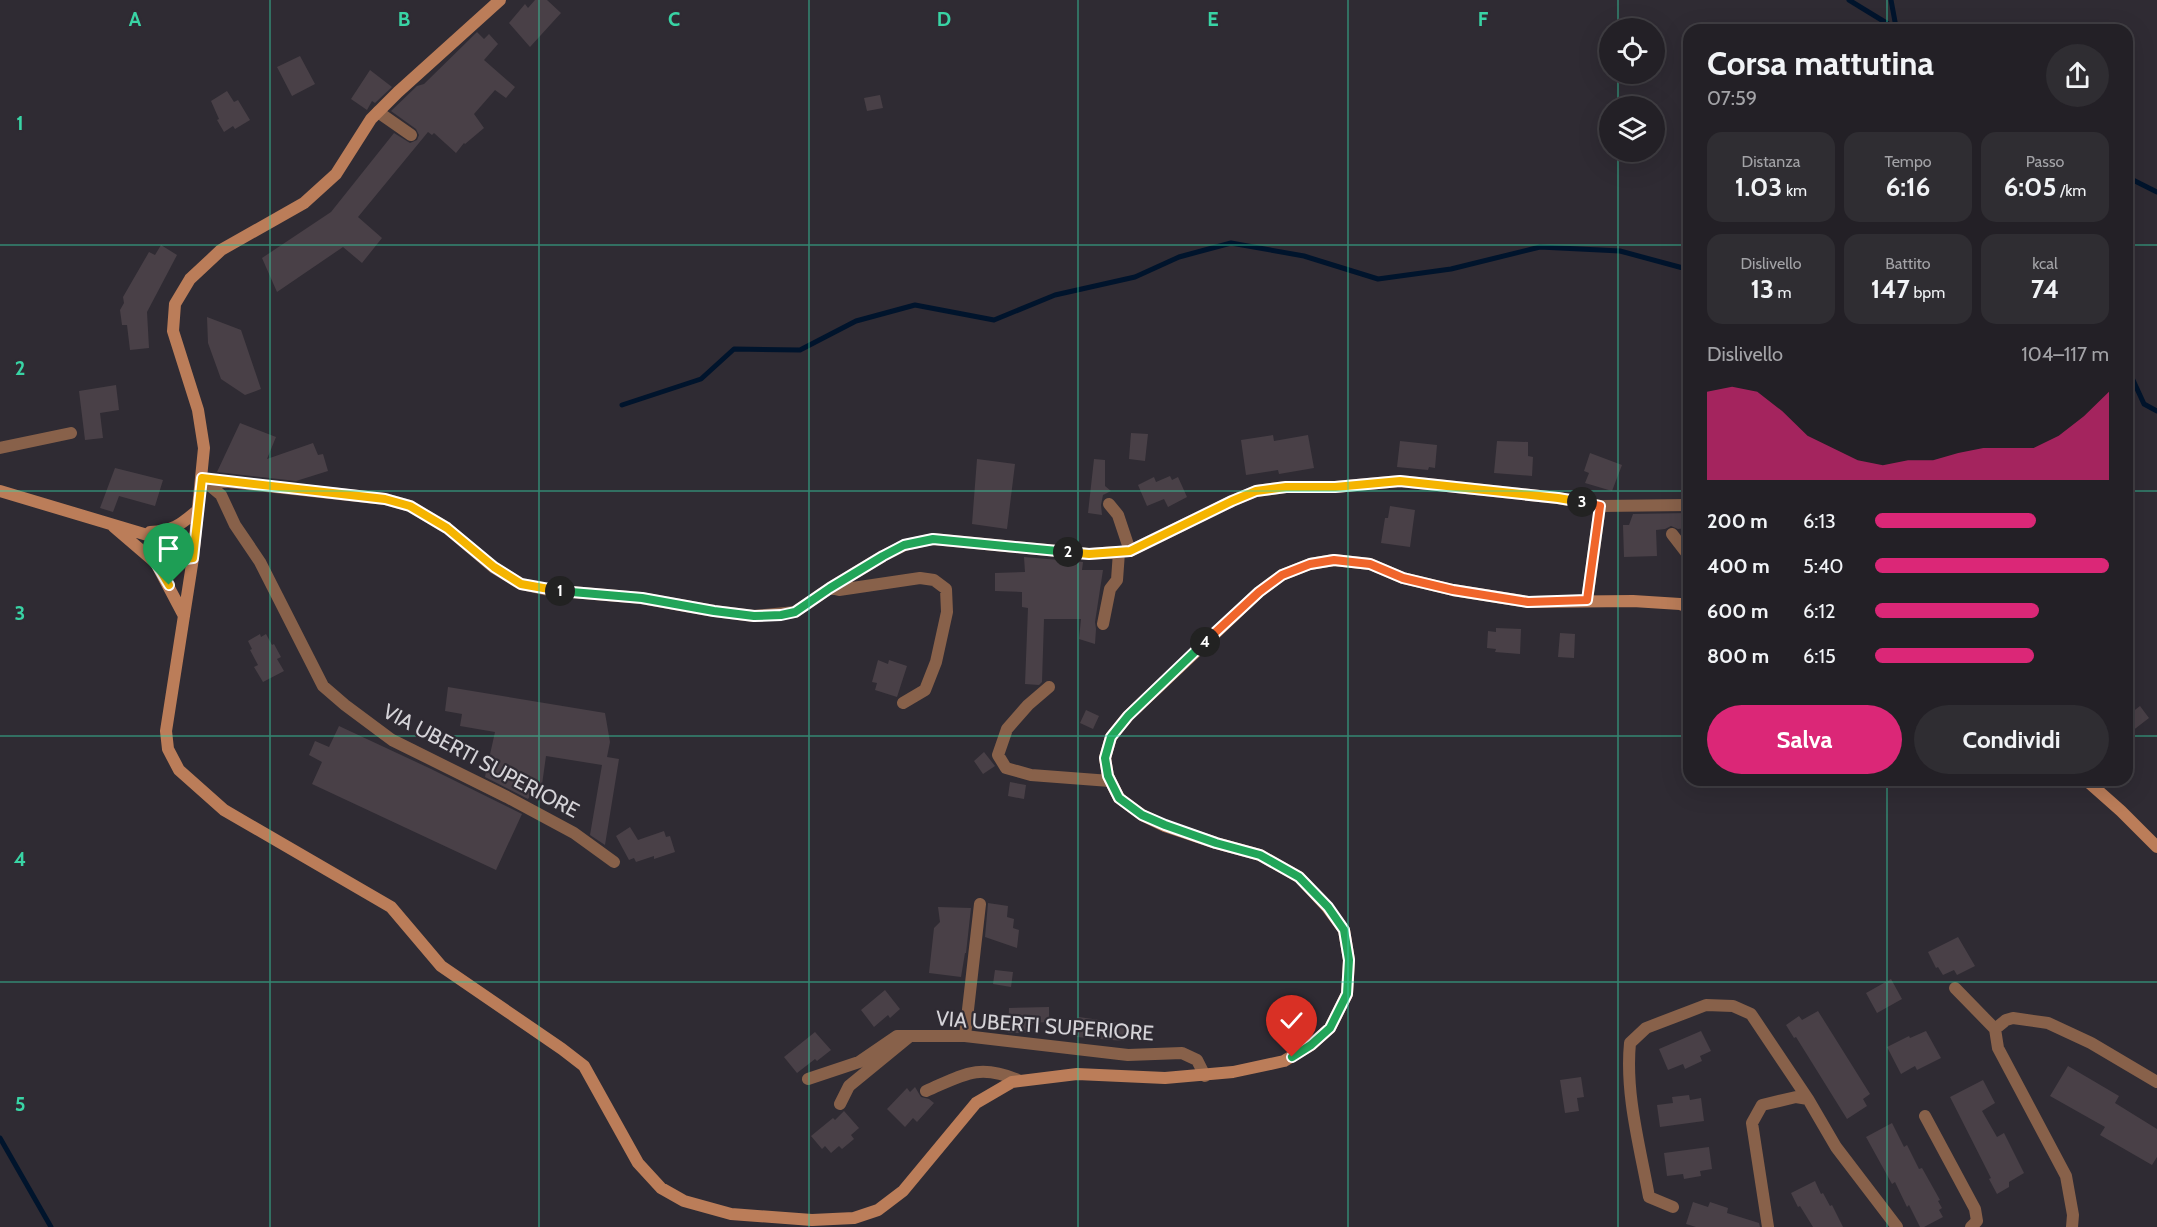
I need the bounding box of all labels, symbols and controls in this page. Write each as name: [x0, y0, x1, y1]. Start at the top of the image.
text: A: [129, 7, 142, 31]
text: B: [398, 7, 410, 31]
text: C: [668, 7, 680, 31]
text: D: [937, 7, 951, 31]
text: E: [1207, 7, 1219, 31]
text: F: [1478, 7, 1489, 31]
map controls: [1599, 18, 1665, 162]
button: locate: [1599, 18, 1665, 84]
text: Corsa mattutina: [1707, 43, 1934, 83]
button: share: [2046, 44, 2109, 107]
text: 07:59: [1707, 86, 1757, 110]
button: layers: [1599, 96, 1665, 162]
text: 1: [16, 111, 24, 135]
text: Distanza: [1742, 152, 1800, 171]
text: Tempo: [1884, 152, 1932, 171]
text: Passo: [2026, 152, 2064, 171]
text: 1.03: [1735, 171, 1782, 203]
text: 6:16: [1886, 171, 1930, 203]
text: 6:05: [2004, 171, 2056, 203]
text: km: [1782, 181, 1807, 200]
text: /km: [2056, 181, 2086, 200]
text: Dislivello: [1741, 254, 1801, 273]
text: Battito: [1885, 254, 1931, 273]
text: kcal: [2032, 254, 2058, 273]
text: 13: [1750, 273, 1774, 305]
text: 147: [1871, 273, 1910, 305]
text: 74: [2031, 273, 2059, 305]
text: m: [1774, 283, 1792, 302]
text: bpm: [1910, 283, 1945, 302]
text: Dislivello: [1707, 342, 1783, 366]
text: 104–117 m: [2021, 342, 2109, 366]
text: 2: [15, 356, 25, 380]
pin: 3: [1567, 487, 1597, 517]
text: 3: [1578, 492, 1586, 511]
text: 200 m: [1707, 509, 1768, 533]
text: 6:13: [1803, 509, 1836, 533]
pin: [143, 523, 194, 585]
icon: arrive: [152, 532, 185, 565]
pin: 2: [1053, 537, 1083, 567]
text: 2: [1064, 542, 1072, 561]
text: 400 m: [1707, 554, 1770, 578]
text: 5:40: [1803, 554, 1844, 578]
pin: 1: [545, 576, 575, 606]
text: 1: [557, 581, 563, 600]
text: 600 m: [1707, 599, 1768, 623]
text: 6:12: [1803, 599, 1836, 623]
text: 3: [15, 601, 25, 625]
pin: 4: [1190, 627, 1220, 657]
text: 4: [1200, 632, 1210, 651]
text: 800 m: [1707, 644, 1769, 668]
text: 6:15: [1803, 644, 1836, 668]
street label: VIA UBERTI SUPERIORE: [379, 698, 584, 823]
button: Salva: [1707, 705, 1902, 774]
button: Condividi: [1914, 705, 2109, 774]
text: 4: [14, 847, 26, 871]
pin: [1266, 995, 1317, 1057]
icon: check: [1275, 1004, 1308, 1037]
street label: VIA UBERTI SUPERIORE: [935, 1005, 1155, 1046]
text: 5: [15, 1092, 25, 1116]

